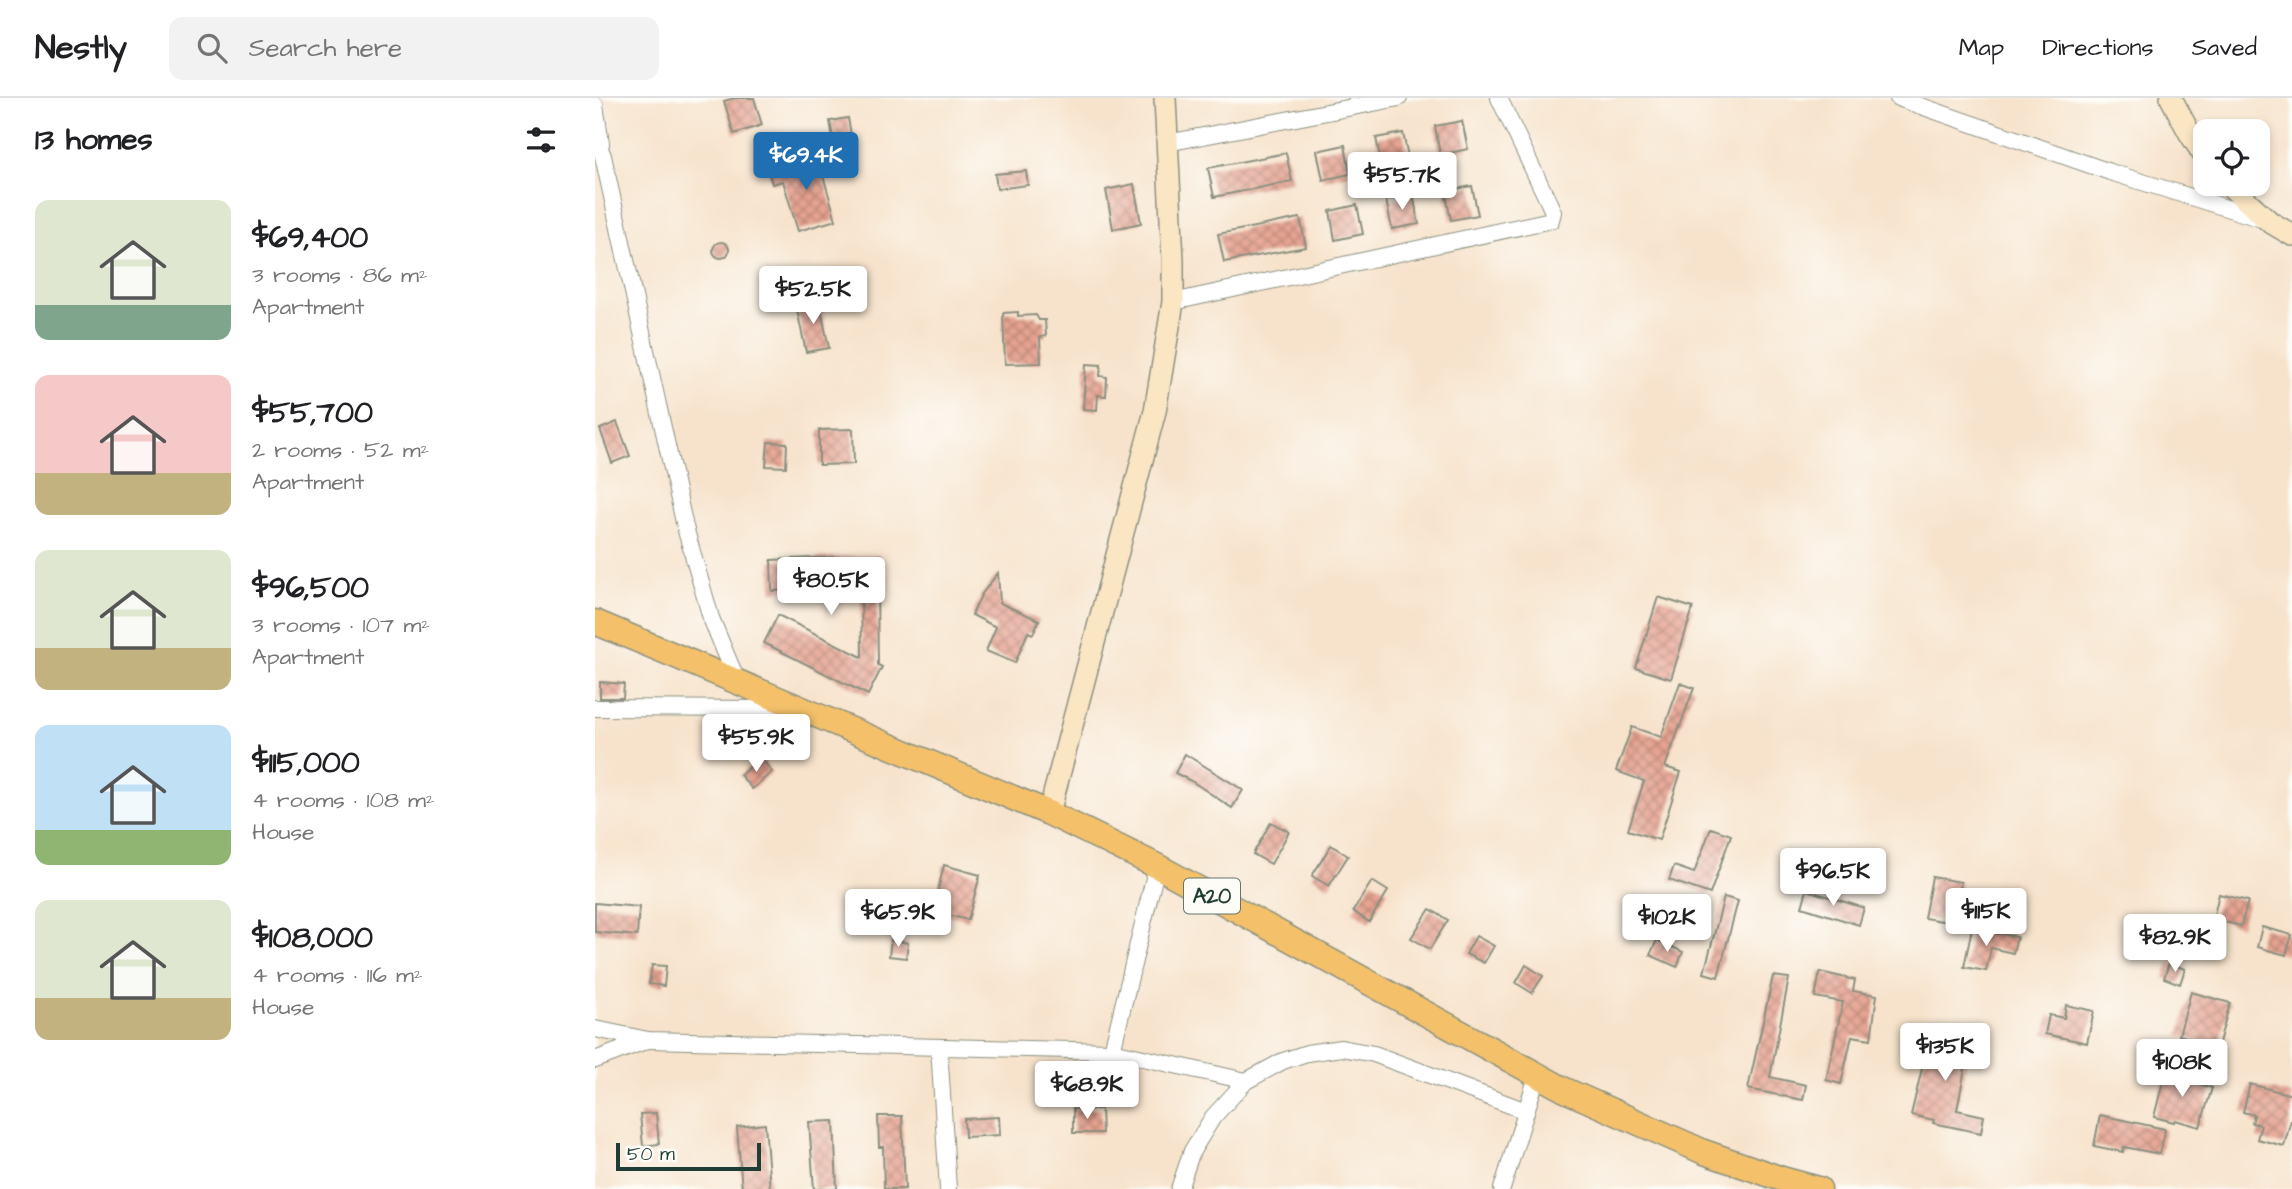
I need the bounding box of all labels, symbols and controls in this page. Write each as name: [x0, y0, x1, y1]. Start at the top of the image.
search box: [169, 17, 659, 80]
text: Nestly: [35, 25, 127, 71]
icon: search: [193, 29, 231, 67]
text: Search here: [249, 30, 402, 66]
text: Map: [1959, 31, 2004, 65]
text: Directions: [2042, 31, 2154, 65]
text: Saved: [2192, 31, 2257, 65]
text: 13 homes: [35, 119, 152, 161]
map controls: [2193, 119, 2270, 196]
button: locate: [2193, 119, 2270, 196]
icon: filters: [522, 121, 560, 159]
pin: $69.4K: [749, 132, 863, 192]
text: $69.4K: [769, 139, 843, 171]
pin: $55.7K: [1345, 152, 1459, 212]
text: $55.7K: [1364, 159, 1440, 191]
text: $69,400: [252, 217, 368, 259]
icon: home: [91, 228, 175, 312]
text: 3 rooms · 86 m²: [252, 259, 428, 291]
pin: $52.5K: [756, 266, 870, 326]
text: $52.5K: [775, 273, 851, 305]
text: Apartment: [252, 291, 364, 323]
text: $55,700: [252, 392, 373, 434]
icon: home: [91, 403, 175, 487]
text: 2 rooms · 52 m²: [252, 434, 429, 466]
text: Apartment: [252, 466, 364, 498]
pin: $80.5K: [774, 558, 888, 617]
text: $80.5K: [793, 564, 869, 596]
text: $96,500: [252, 567, 369, 609]
icon: home: [91, 578, 175, 662]
text: 3 rooms · 107 m²: [252, 609, 430, 641]
text: Apartment: [252, 641, 364, 673]
pin: $55.9K: [699, 714, 813, 774]
text: $55.9K: [718, 721, 794, 753]
text: $115,000: [252, 742, 360, 784]
icon: home: [91, 753, 175, 837]
text: 4 rooms · 108 m²: [252, 784, 435, 816]
text: House: [252, 816, 315, 848]
pin: $96.5K: [1776, 848, 1890, 908]
text: $96.5K: [1796, 855, 1870, 887]
road number: A20: [1184, 878, 1240, 914]
pin: $115K: [1937, 888, 2035, 948]
pin: $65.9K: [841, 890, 955, 949]
pin: $102K: [1618, 894, 1716, 954]
text: $115K: [1962, 895, 2010, 927]
text: $65.9K: [861, 896, 935, 928]
text: $102K: [1638, 901, 1696, 933]
pin: $82.9K: [2118, 914, 2232, 974]
text: $108,000: [252, 917, 373, 959]
text: $82.9K: [2139, 921, 2211, 953]
icon: home: [91, 928, 175, 1012]
text: 4 rooms · 116 m²: [252, 959, 423, 991]
text: House: [252, 991, 315, 1023]
pin: $135K: [1896, 1024, 1994, 1083]
text: $135K: [1916, 1030, 1974, 1062]
pin: $108K: [2133, 1040, 2231, 1099]
text: $108K: [2152, 1046, 2212, 1078]
pin: $68.9K: [1030, 1062, 1144, 1121]
text: $68.9K: [1051, 1068, 1123, 1100]
scale bar: [616, 1140, 761, 1172]
text: 50 m: [627, 1141, 675, 1168]

